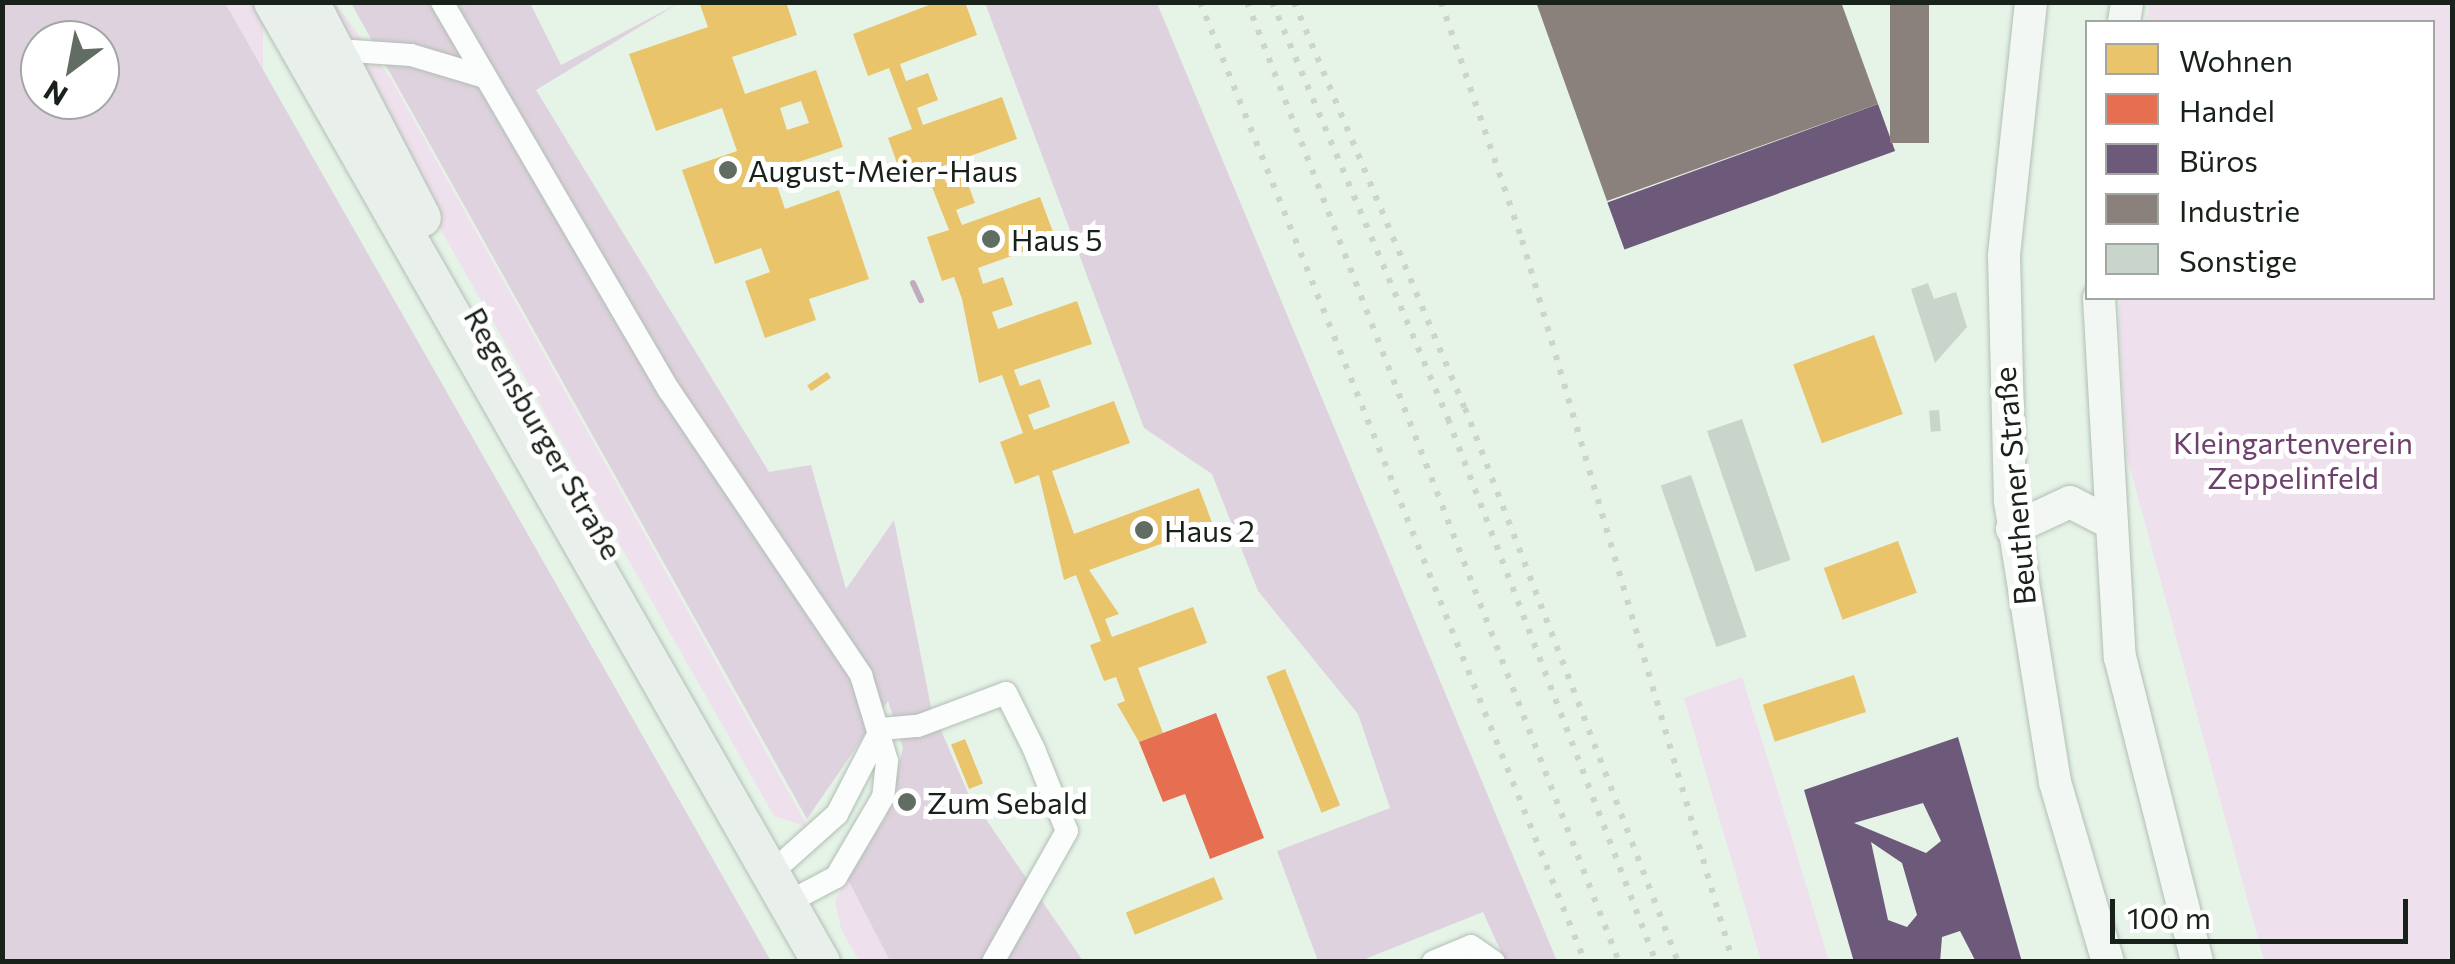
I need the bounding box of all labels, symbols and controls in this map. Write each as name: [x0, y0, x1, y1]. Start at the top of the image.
north arrow: [20, 20, 120, 120]
legend: [2085, 20, 2435, 300]
text: Wohnen: [2179, 41, 2293, 78]
text: N: [37, 74, 73, 114]
text: Handel: [2179, 91, 2275, 128]
text: Büros: [2179, 141, 2258, 178]
place label: August-Meier-Haus: [748, 152, 1018, 188]
marker: August-Meier-Haus: [717, 159, 739, 181]
text: Industrie: [2179, 191, 2300, 228]
place label: Haus 5: [1011, 221, 1103, 257]
marker: Haus 5: [980, 228, 1002, 250]
text: Sonstige: [2179, 241, 2297, 278]
street label: Regensburger Straße: [457, 301, 631, 565]
street label: Beuthener Straße: [1986, 365, 2042, 607]
park label: Kleingartenverein Zeppelinfeld: [2173, 424, 2413, 494]
place label: Haus 2: [1164, 512, 1255, 548]
marker: Haus 2: [1133, 519, 1155, 541]
place label: Zum Sebald: [927, 784, 1088, 820]
marker: Zum Sebald: [896, 791, 918, 813]
scale bar: [2115, 879, 2412, 941]
text: 100 m: [2127, 898, 2211, 935]

